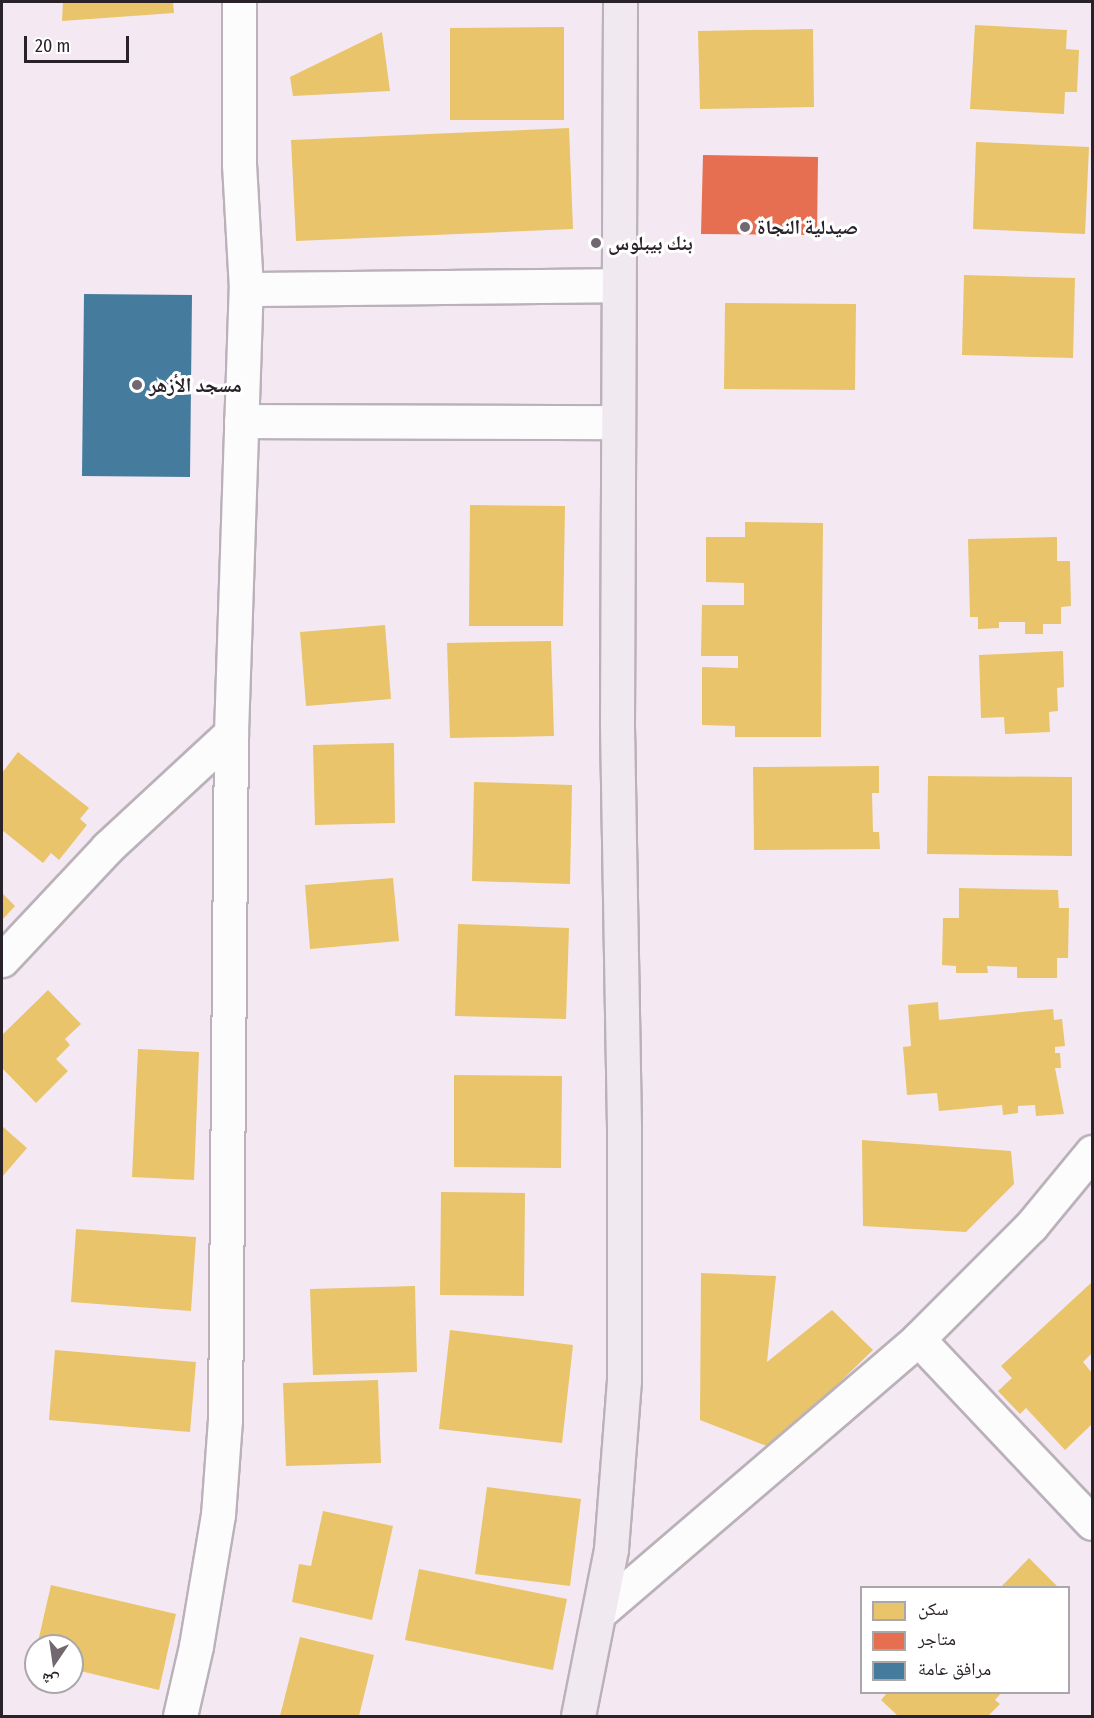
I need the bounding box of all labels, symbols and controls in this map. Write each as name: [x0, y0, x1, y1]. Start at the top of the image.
scale bar: [27, 24, 132, 62]
text: 20 m: [35, 35, 70, 57]
place label: صيدلية النجاة: [757, 215, 858, 239]
marker: صيدلية النجاة: [738, 220, 752, 234]
place label: بنك بيبلوس: [608, 231, 693, 255]
marker: بنك بيبلوس: [589, 236, 603, 250]
place label: مسجد الأزهر: [149, 373, 242, 397]
marker: مسجد الأزهر: [130, 378, 144, 392]
legend: [860, 1586, 1070, 1694]
text: سكن: [918, 1598, 949, 1620]
text: متاجر: [918, 1628, 956, 1650]
north arrow: [24, 1634, 84, 1694]
text: مرافق عامة: [918, 1658, 991, 1680]
text: ش: [40, 1669, 61, 1691]

